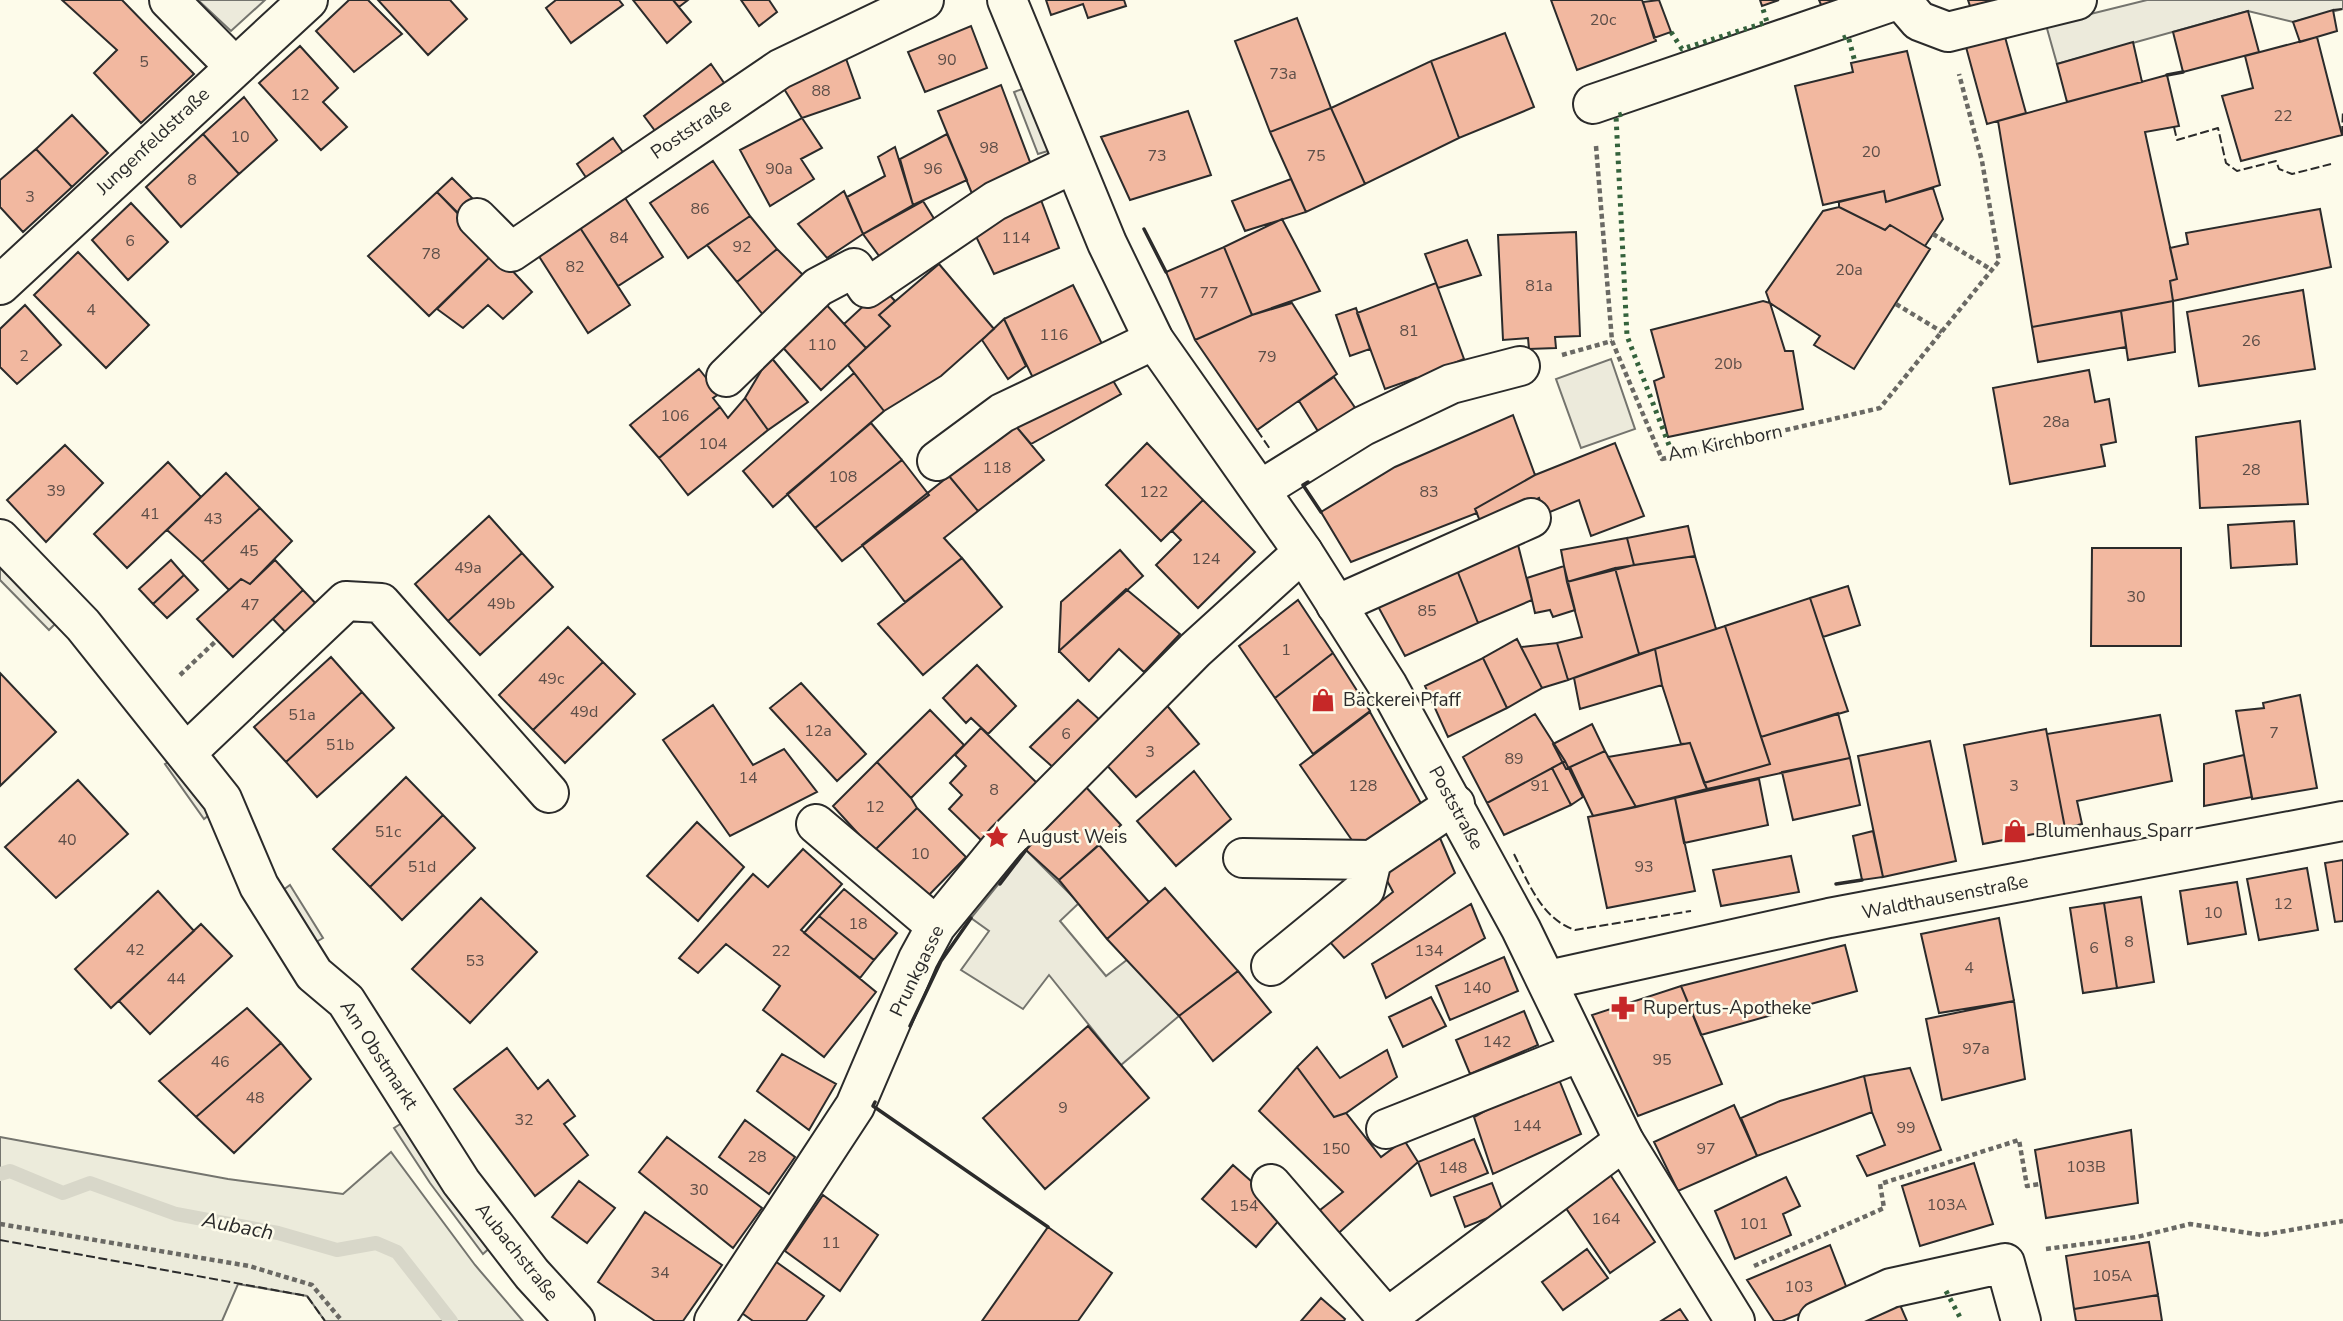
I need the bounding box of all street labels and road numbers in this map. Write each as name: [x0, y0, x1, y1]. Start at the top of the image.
street label: Jungenfeldstraße: [90, 81, 216, 201]
street label: Poststraße: [646, 92, 736, 166]
street label: Am Kirchborn: [1665, 418, 1785, 468]
street label: Poststraße: [1422, 761, 1490, 855]
street label: Waldthausenstraße: [1860, 868, 2030, 926]
street label: Prunkgasse: [884, 921, 950, 1021]
street label: Am Obstmarkt: [334, 995, 424, 1115]
street label: Aubachstraße: [469, 1197, 565, 1307]

